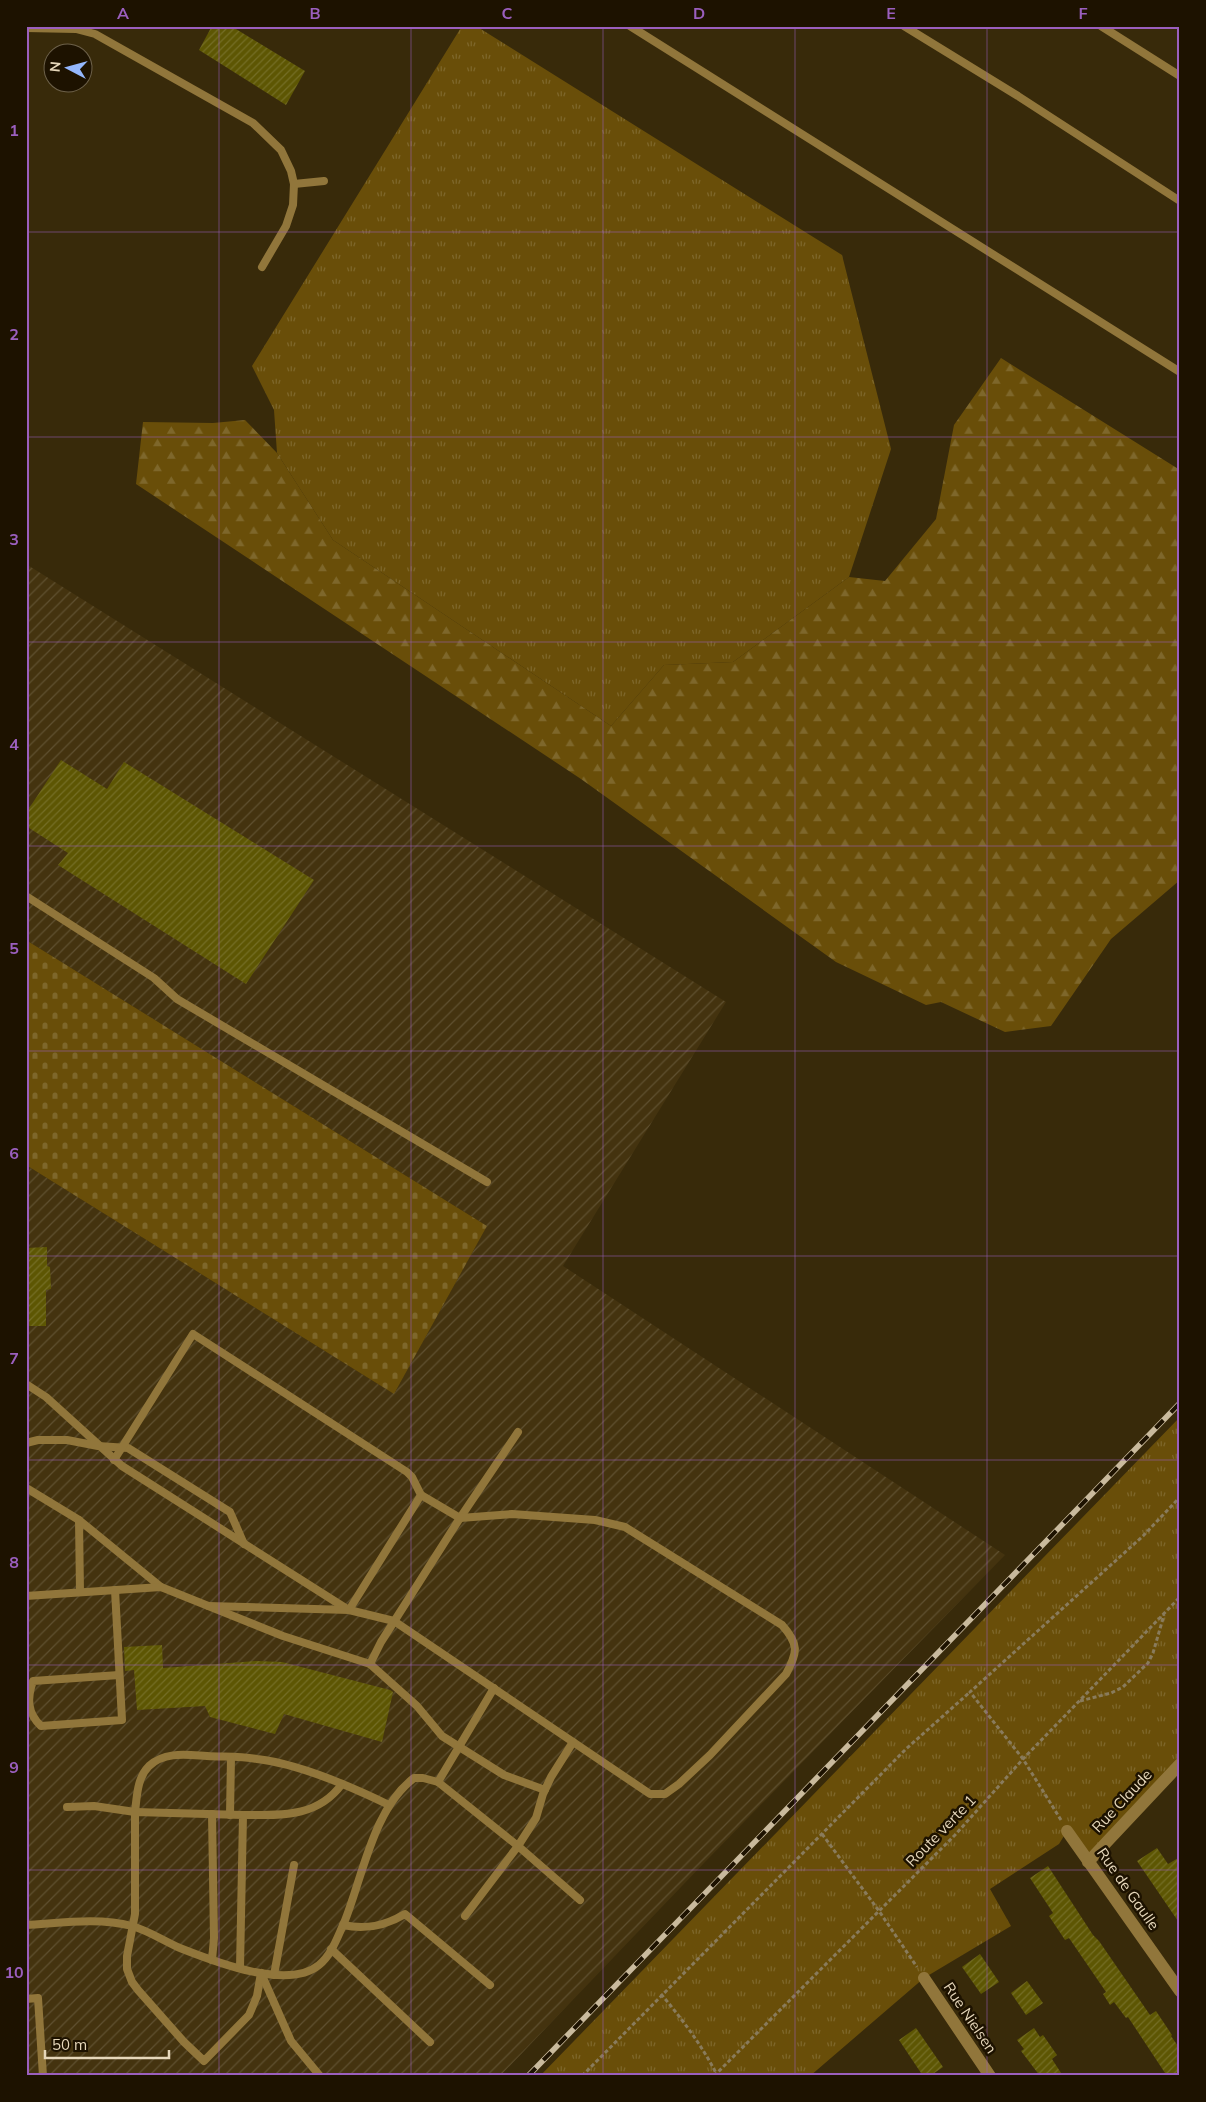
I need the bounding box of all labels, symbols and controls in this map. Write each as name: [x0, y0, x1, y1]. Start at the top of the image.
text: A: [117, 3, 129, 23]
text: B: [309, 3, 321, 23]
text: C: [502, 3, 513, 23]
text: D: [693, 3, 705, 23]
text: E: [886, 3, 896, 23]
text: F: [1078, 3, 1088, 23]
north arrow: [42, 42, 92, 92]
text: N: [46, 60, 65, 73]
text: 1: [9, 120, 19, 140]
text: 2: [9, 324, 19, 344]
text: 3: [9, 529, 19, 549]
text: 4: [9, 734, 19, 754]
text: 5: [9, 938, 19, 958]
text: 6: [9, 1143, 19, 1163]
text: 7: [9, 1348, 19, 1368]
text: 8: [9, 1552, 19, 1572]
text: 9: [9, 1757, 19, 1777]
street label: Rue Claude: [1087, 1765, 1156, 1836]
street label: Route verte 1: [902, 1791, 980, 1871]
street label: Rue de Gaulle: [1093, 1844, 1164, 1934]
text: 10: [4, 1962, 24, 1982]
street label: Rue Nielsen: [940, 1978, 1001, 2057]
scale bar: [45, 2027, 169, 2059]
text: 50 m: [52, 2035, 87, 2054]

